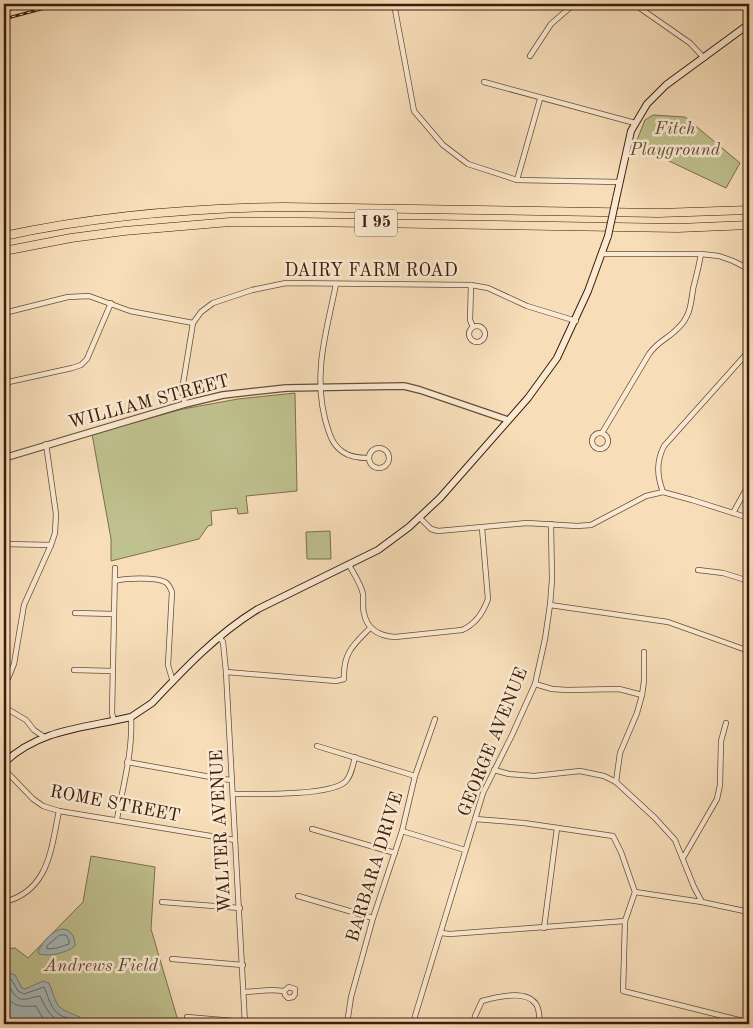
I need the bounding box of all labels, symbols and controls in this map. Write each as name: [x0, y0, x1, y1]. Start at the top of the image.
park label: Fitch Playground: [629, 120, 721, 159]
road number: I 95: [355, 210, 397, 237]
street label: DAIRY FARM ROAD: [284, 262, 458, 280]
street label: WILLIAM STREET: [66, 372, 232, 432]
street label: GEORGE AVENUE: [455, 665, 531, 819]
street label: WALTER AVENUE: [208, 749, 234, 913]
street label: ROME STREET: [48, 783, 182, 825]
street label: BARBARA DRIVE: [344, 790, 406, 944]
park label: Andrews Field: [43, 957, 158, 975]

